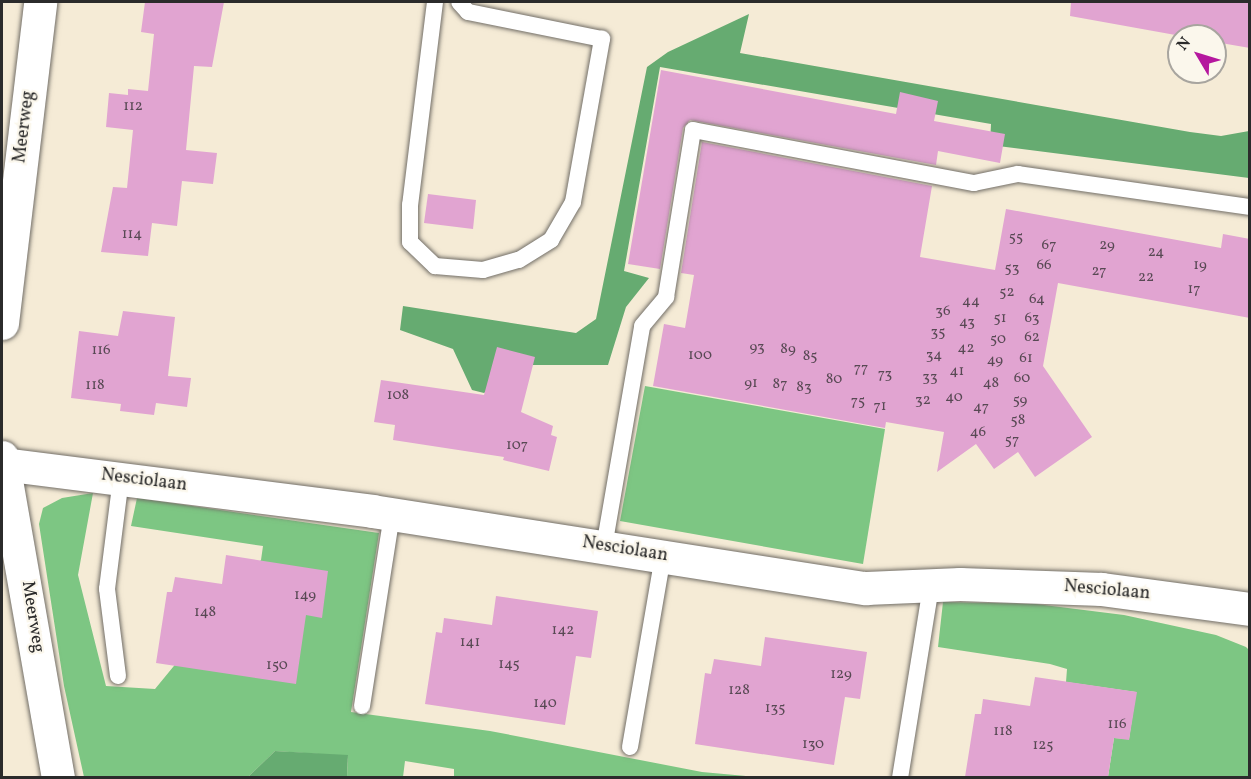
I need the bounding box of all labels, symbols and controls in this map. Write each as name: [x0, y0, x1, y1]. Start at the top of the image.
north arrow: [1167, 24, 1227, 84]
text: N: [1172, 33, 1197, 56]
street label: Meerweg: [10, 90, 40, 164]
house number: 112: [123, 98, 143, 116]
house number: 114: [122, 226, 142, 244]
house number: 55: [1009, 229, 1023, 247]
house number: 67: [1042, 237, 1056, 255]
house number: 29: [1099, 237, 1115, 255]
house number: 24: [1148, 244, 1164, 262]
house number: 66: [1036, 257, 1052, 275]
house number: 19: [1193, 257, 1207, 275]
house number: 53: [1005, 260, 1019, 278]
house number: 27: [1092, 263, 1106, 281]
house number: 22: [1138, 269, 1154, 287]
house number: 17: [1187, 281, 1201, 299]
house number: 52: [999, 284, 1015, 302]
house number: 64: [1029, 291, 1045, 309]
house number: 44: [962, 293, 980, 311]
house number: 36: [935, 303, 951, 321]
house number: 51: [993, 310, 1007, 328]
house number: 63: [1024, 310, 1040, 328]
house number: 43: [959, 314, 975, 332]
house number: 35: [931, 324, 945, 342]
house number: 62: [1024, 329, 1040, 347]
house number: 50: [990, 331, 1006, 349]
house number: 93: [749, 339, 765, 357]
house number: 42: [957, 340, 975, 358]
house number: 89: [780, 341, 796, 359]
house number: 116: [91, 342, 111, 360]
house number: 100: [688, 347, 712, 365]
house number: 34: [926, 347, 942, 365]
house number: 85: [803, 348, 817, 366]
house number: 61: [1019, 350, 1033, 368]
house number: 49: [987, 352, 1003, 370]
house number: 77: [854, 360, 868, 378]
house number: 41: [950, 363, 964, 381]
house number: 73: [878, 366, 892, 384]
house number: 33: [922, 369, 938, 387]
house number: 60: [1014, 370, 1030, 388]
house number: 80: [826, 371, 842, 389]
house number: 91: [744, 375, 758, 393]
house number: 48: [983, 375, 999, 393]
house number: 87: [773, 376, 787, 394]
house number: 118: [85, 377, 105, 395]
house number: 83: [796, 379, 812, 397]
house number: 108: [387, 387, 409, 405]
house number: 40: [945, 389, 963, 407]
house number: 32: [915, 392, 931, 410]
house number: 59: [1013, 392, 1027, 410]
house number: 75: [851, 393, 865, 411]
house number: 71: [873, 398, 887, 416]
house number: 47: [973, 399, 989, 417]
house number: 58: [1011, 412, 1025, 430]
house number: 46: [970, 424, 986, 442]
house number: 57: [1005, 432, 1019, 450]
house number: 107: [506, 437, 528, 455]
street label: Nesciolaan: [100, 465, 188, 497]
street label: Nesciolaan: [581, 533, 669, 567]
street label: Nesciolaan: [1063, 576, 1151, 606]
street label: Meerweg: [16, 580, 48, 654]
house number: 149: [294, 587, 316, 605]
house number: 148: [194, 604, 216, 622]
house number: 142: [552, 622, 574, 640]
house number: 141: [460, 634, 480, 652]
house number: 145: [498, 656, 520, 674]
house number: 150: [266, 657, 288, 675]
house number: 129: [830, 666, 852, 684]
house number: 128: [728, 682, 750, 700]
house number: 140: [533, 695, 557, 713]
house number: 135: [765, 700, 785, 718]
house number: 116: [1107, 716, 1127, 734]
house number: 118: [993, 723, 1013, 741]
house number: 130: [802, 736, 824, 754]
house number: 125: [1032, 737, 1054, 755]

